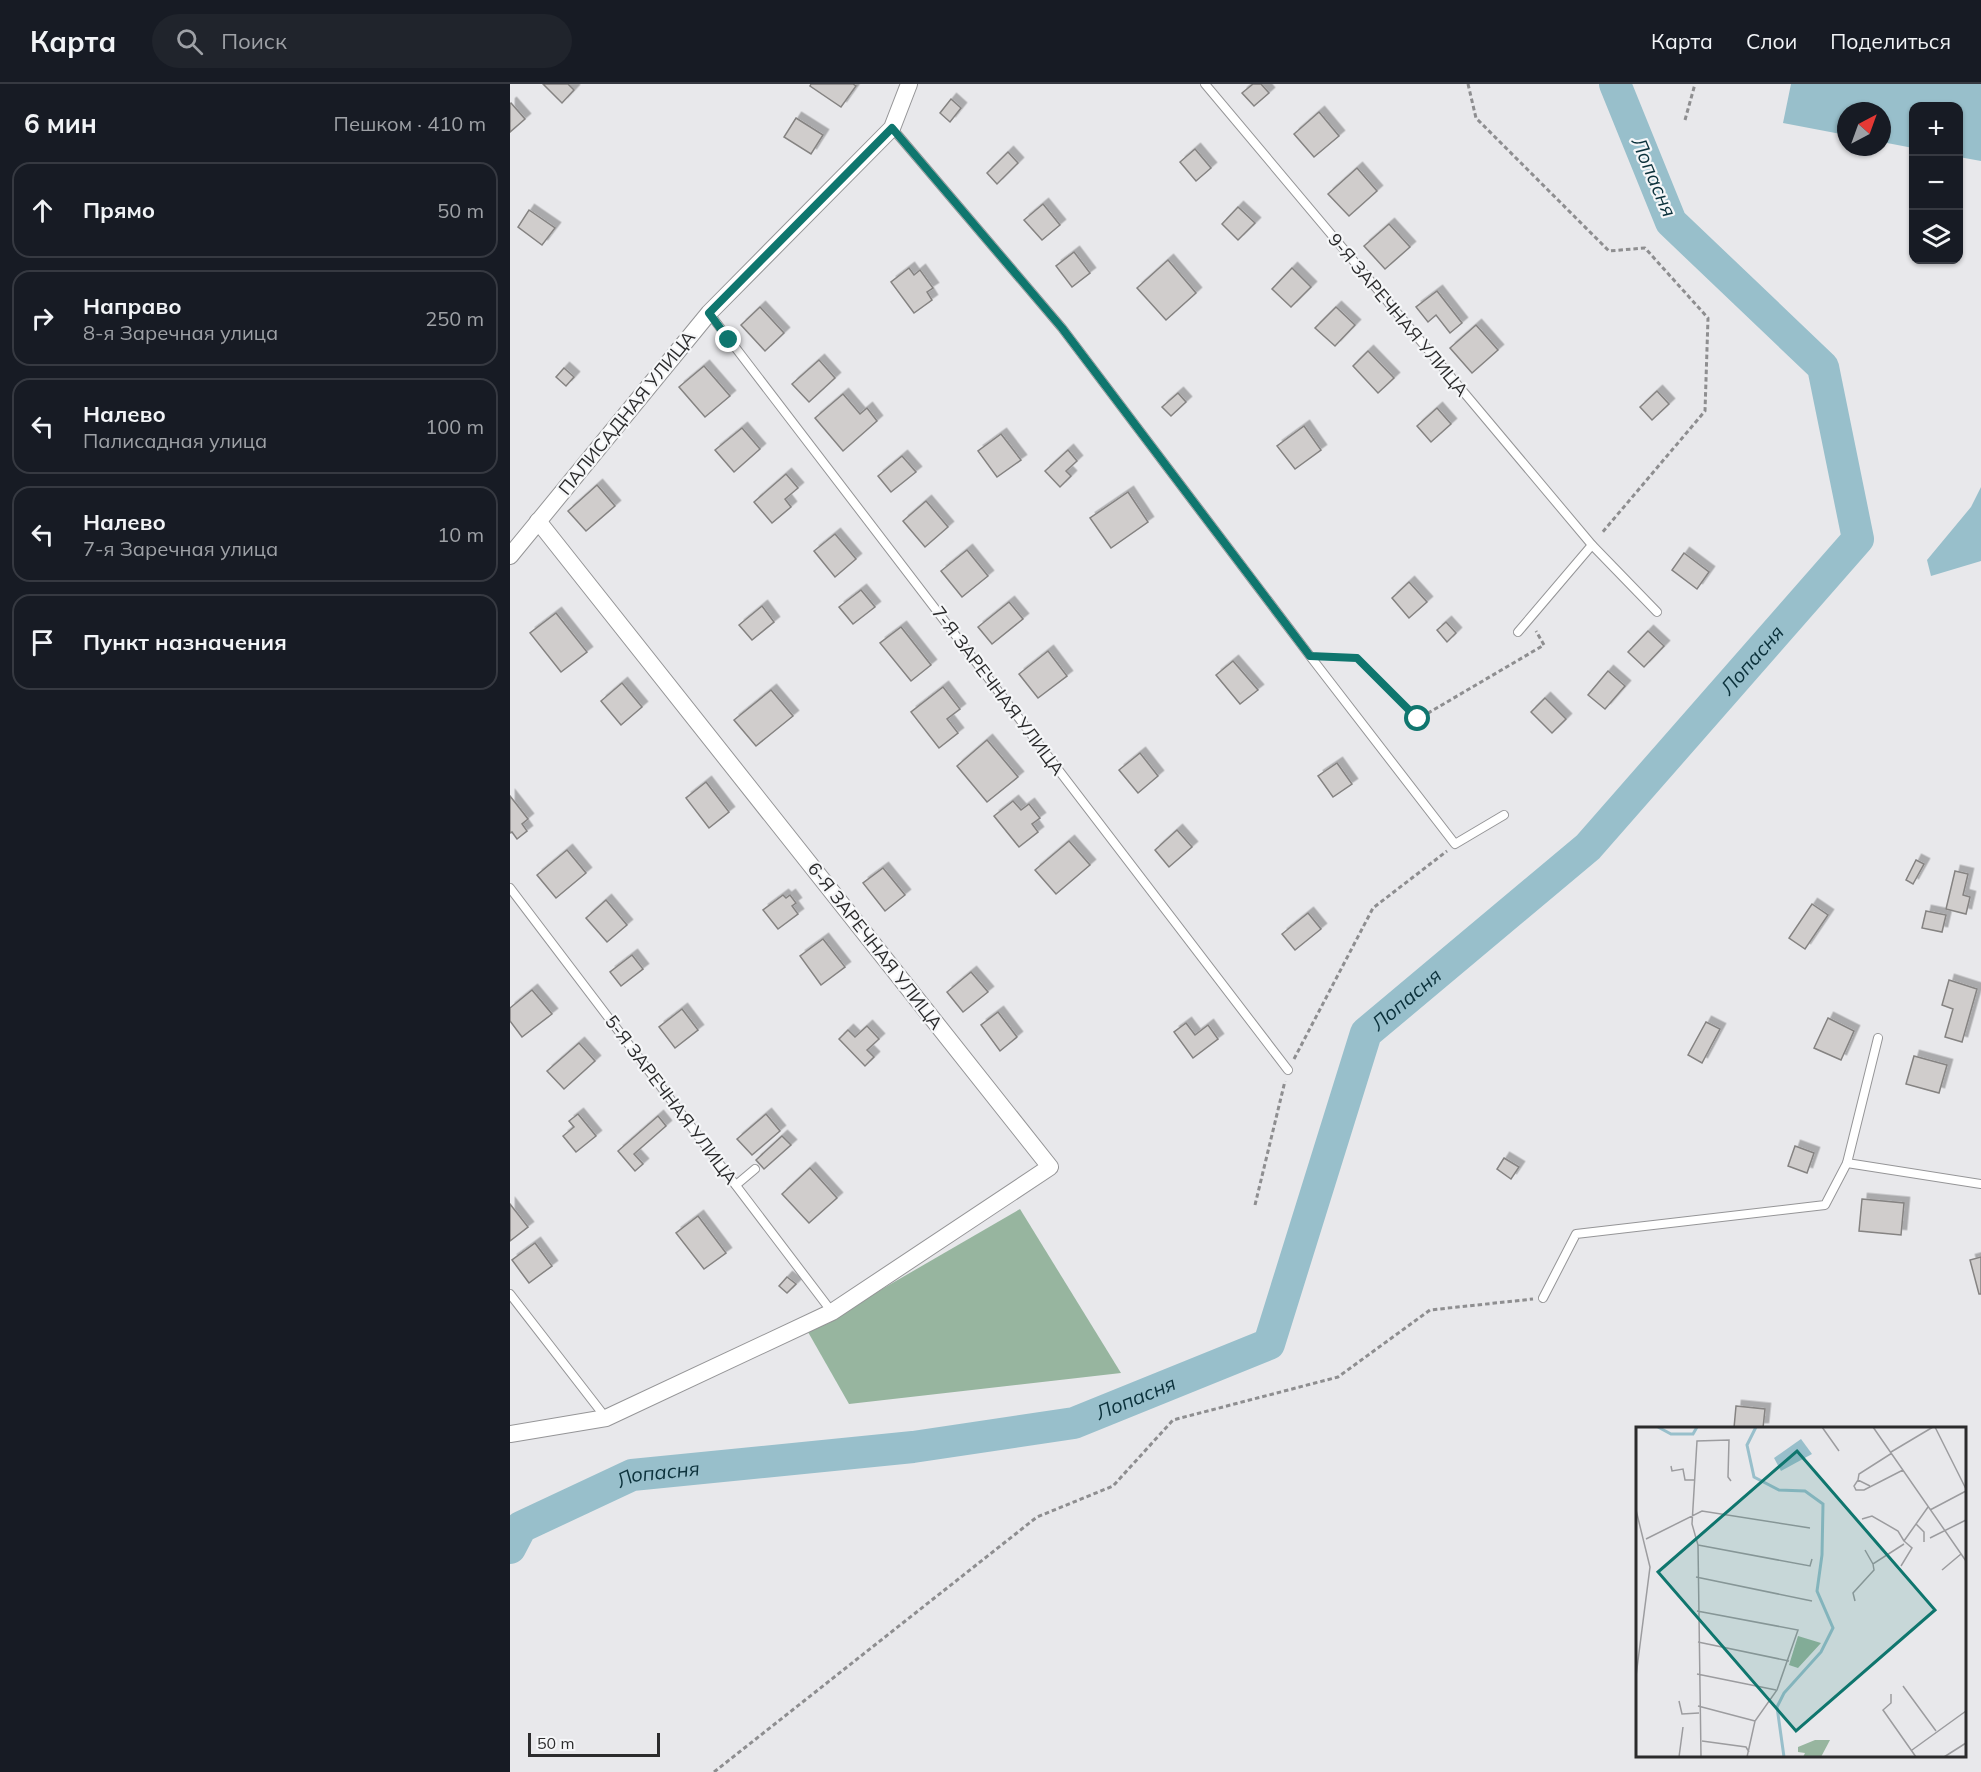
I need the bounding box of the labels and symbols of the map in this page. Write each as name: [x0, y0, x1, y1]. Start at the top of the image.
north arrow: [1837, 102, 1891, 156]
water label: Лопасня: [1626, 132, 1682, 220]
street label: 9-Я ЗАРЕЧНАЯ УЛИЦА: [1323, 228, 1473, 401]
street label: ПАЛИСАДНАЯ УЛИЦА: [553, 326, 700, 499]
route end: [715, 326, 741, 352]
street label: 7-Я ЗАРЕЧНАЯ УЛИЦА: [927, 602, 1070, 780]
water label: Лопасня: [1714, 620, 1789, 700]
route start: [1404, 705, 1430, 731]
street label: 6-Я ЗАРЕЧНАЯ УЛИЦА: [803, 857, 948, 1034]
water label: Лопасня: [1365, 962, 1446, 1036]
street label: 5-Я ЗАРЕЧНАЯ УЛИЦА: [600, 1011, 743, 1189]
water label: Лопасня: [1091, 1370, 1179, 1425]
inset map: [1636, 1427, 1966, 1757]
water label: Лопасня: [611, 1455, 701, 1493]
scale bar: [528, 1730, 660, 1758]

